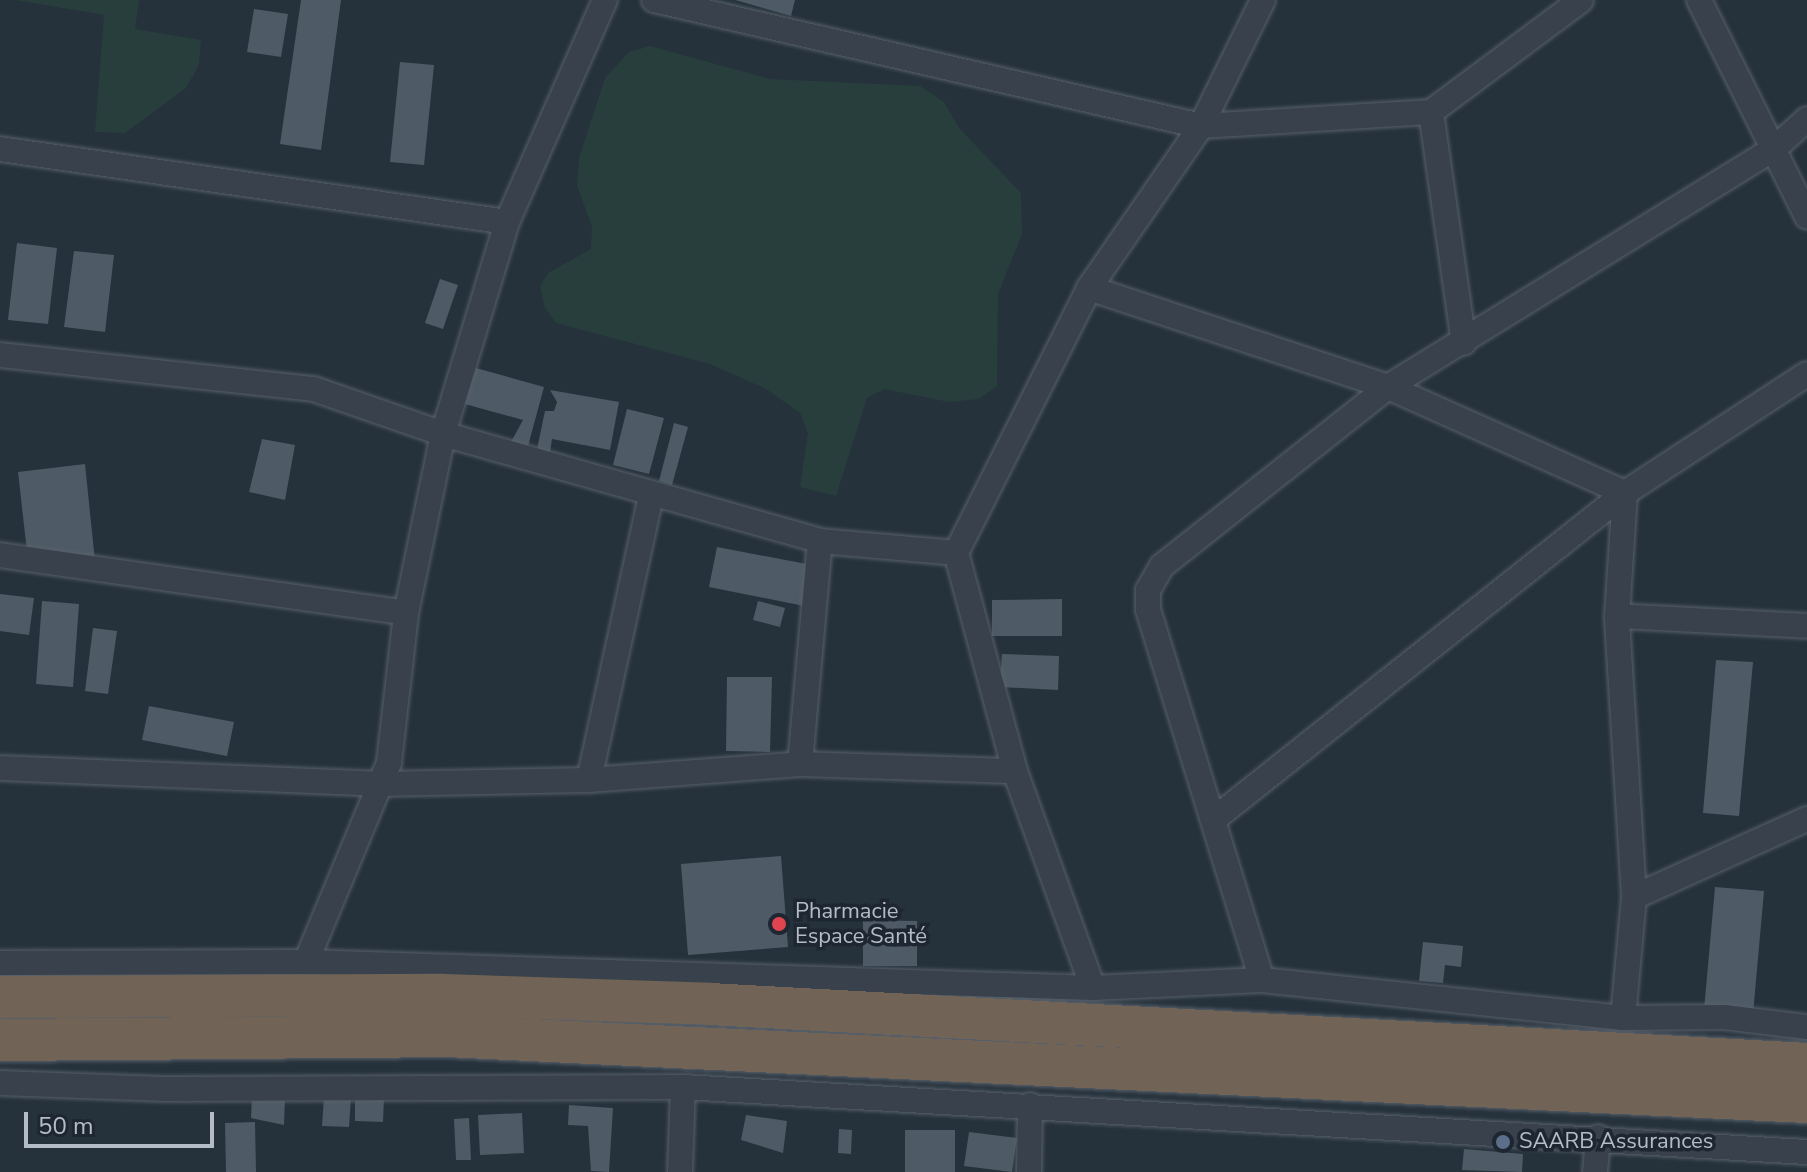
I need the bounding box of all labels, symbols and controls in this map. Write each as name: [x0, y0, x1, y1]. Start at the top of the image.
place label: Pharmacie Espace Santé: [795, 898, 927, 950]
marker: Pharmacie Espace Santé: [770, 915, 788, 933]
scale bar: [28, 1096, 218, 1146]
text: 50 m: [38, 1110, 94, 1142]
place label: SAARB Assurances: [1519, 1129, 1713, 1155]
marker: SAARB Assurances: [1494, 1133, 1512, 1151]

